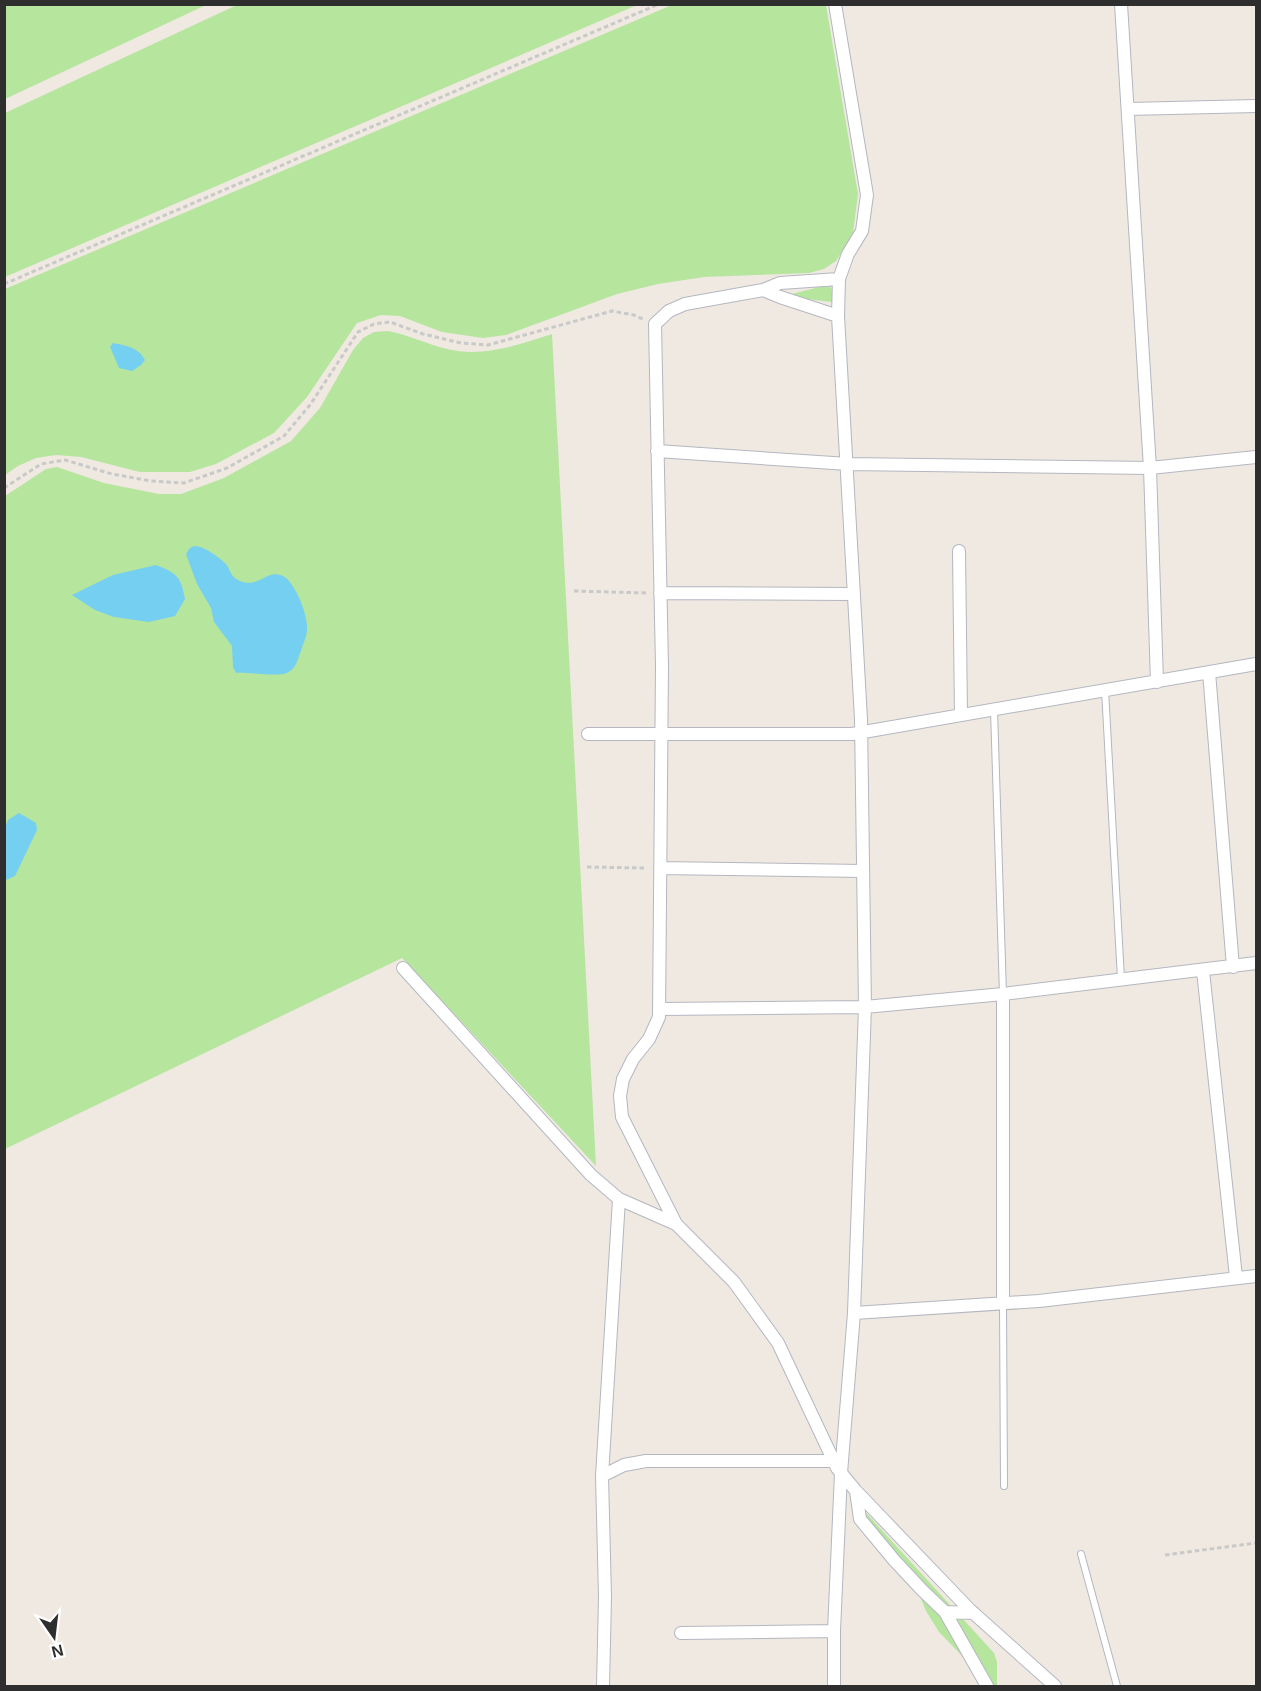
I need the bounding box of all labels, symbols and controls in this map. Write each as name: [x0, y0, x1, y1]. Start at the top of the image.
north arrow: [24, 1607, 84, 1667]
text: N: [50, 1641, 65, 1661]

